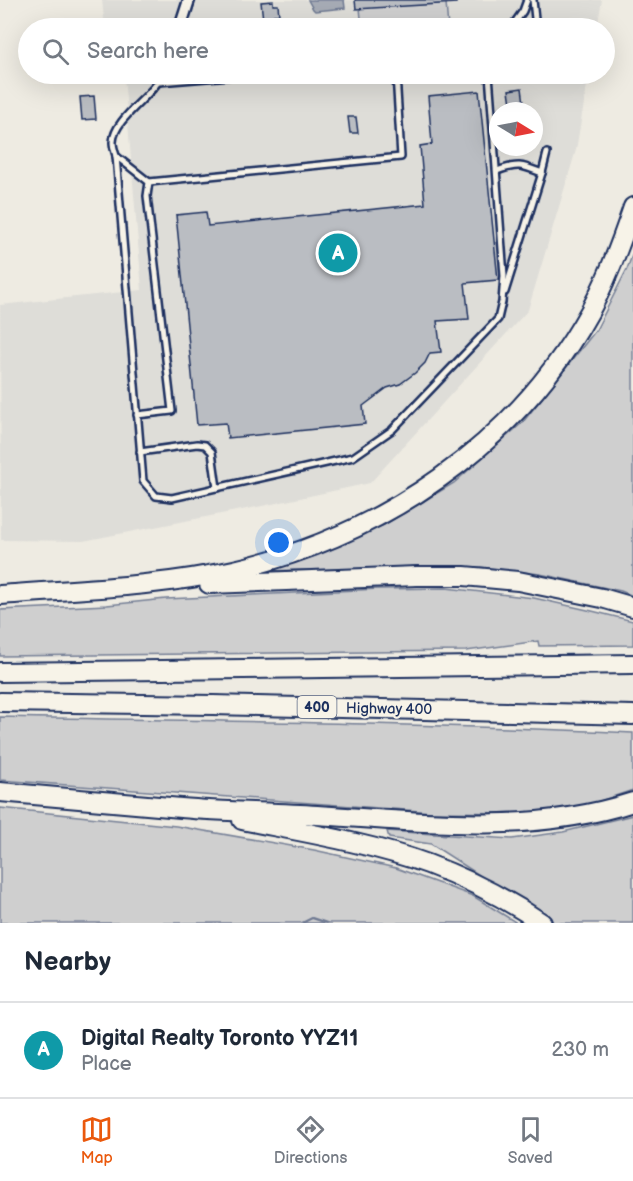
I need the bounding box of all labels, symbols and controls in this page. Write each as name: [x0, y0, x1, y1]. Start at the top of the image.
search box: [18, 18, 615, 84]
icon: search: [39, 35, 72, 68]
text: Search here: [87, 38, 209, 65]
north arrow: [489, 102, 543, 156]
pin: A: [318, 230, 358, 276]
your location: [264, 528, 293, 557]
road number: 400: [298, 696, 336, 718]
street label: Highway 400: [346, 699, 433, 719]
text: Nearby: [24, 947, 111, 978]
text: Digital Realty Toronto YYZ11: [81, 1025, 358, 1052]
text: A: [37, 1038, 50, 1062]
text: 230 m: [552, 1038, 609, 1062]
text: Place: [81, 1052, 132, 1076]
tab: Map: [80, 1113, 113, 1168]
tab: Directions: [274, 1113, 347, 1168]
tab: Saved: [508, 1113, 553, 1168]

